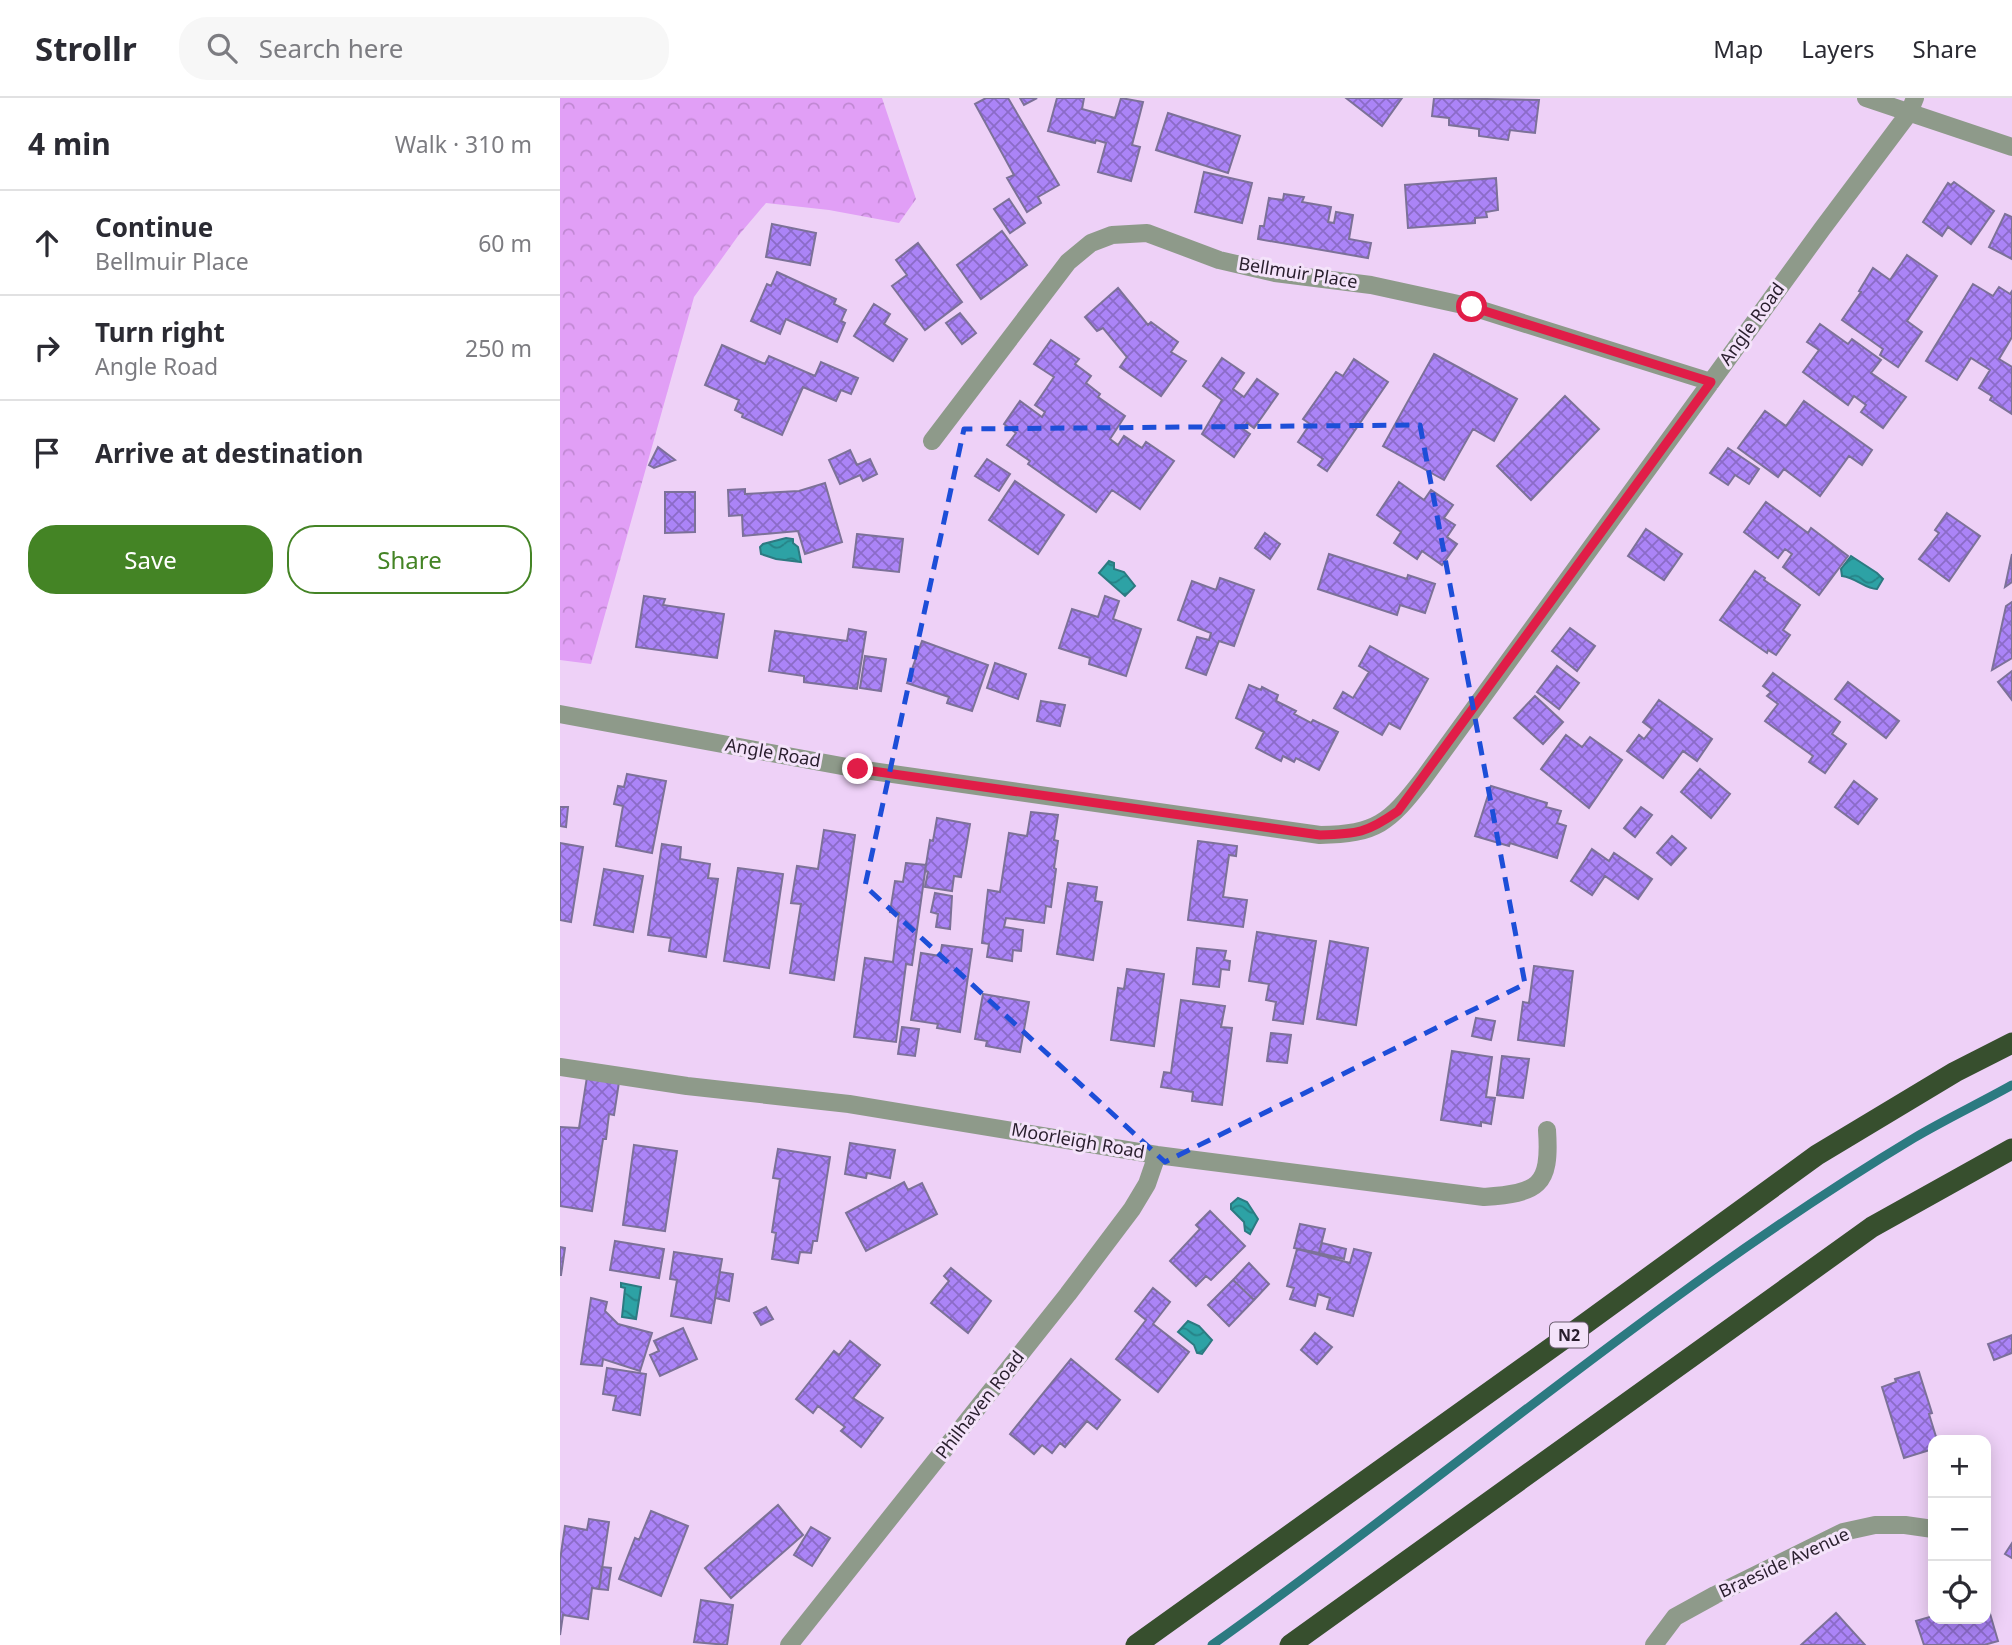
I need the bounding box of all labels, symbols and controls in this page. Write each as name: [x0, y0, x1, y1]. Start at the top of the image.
search box: [179, 17, 669, 80]
text: Strollr: [35, 26, 137, 71]
icon: search: [203, 29, 241, 67]
text: Search here: [259, 30, 403, 66]
text: Map: [1713, 32, 1763, 65]
text: Layers: [1801, 32, 1875, 65]
text: Share: [1913, 32, 1977, 65]
text: 4 min: [28, 123, 111, 164]
text: Walk · 310 m: [395, 128, 532, 160]
text: Continue: [95, 209, 213, 245]
icon: ahead: [28, 224, 66, 262]
text: 60 m: [478, 227, 532, 259]
text: Bellmuir Place: [95, 245, 249, 277]
street label: Bellmuir Place: [1237, 251, 1359, 293]
street label: Angle Road: [1713, 277, 1789, 369]
route start: [1456, 291, 1487, 322]
text: Turn right: [95, 314, 225, 350]
icon: right: [28, 329, 66, 367]
text: 250 m: [465, 332, 532, 364]
text: Angle Road: [95, 350, 218, 382]
icon: arrive: [28, 434, 66, 472]
text: Arrive at destination: [95, 435, 364, 471]
button: Save: [28, 525, 273, 594]
button: Share: [287, 525, 532, 594]
street label: Angle Road: [724, 732, 823, 772]
route end: [842, 753, 873, 784]
street label: Moorleigh Road: [1010, 1116, 1147, 1164]
road number: N2: [1550, 1322, 1588, 1348]
street label: Philhaven Road: [929, 1345, 1029, 1463]
map controls: [1928, 1435, 1991, 1624]
button: +: [1928, 1435, 1991, 1498]
button: −: [1928, 1498, 1991, 1561]
street label: Braeside Avenue: [1714, 1521, 1853, 1603]
button: locate: [1928, 1561, 1991, 1624]

